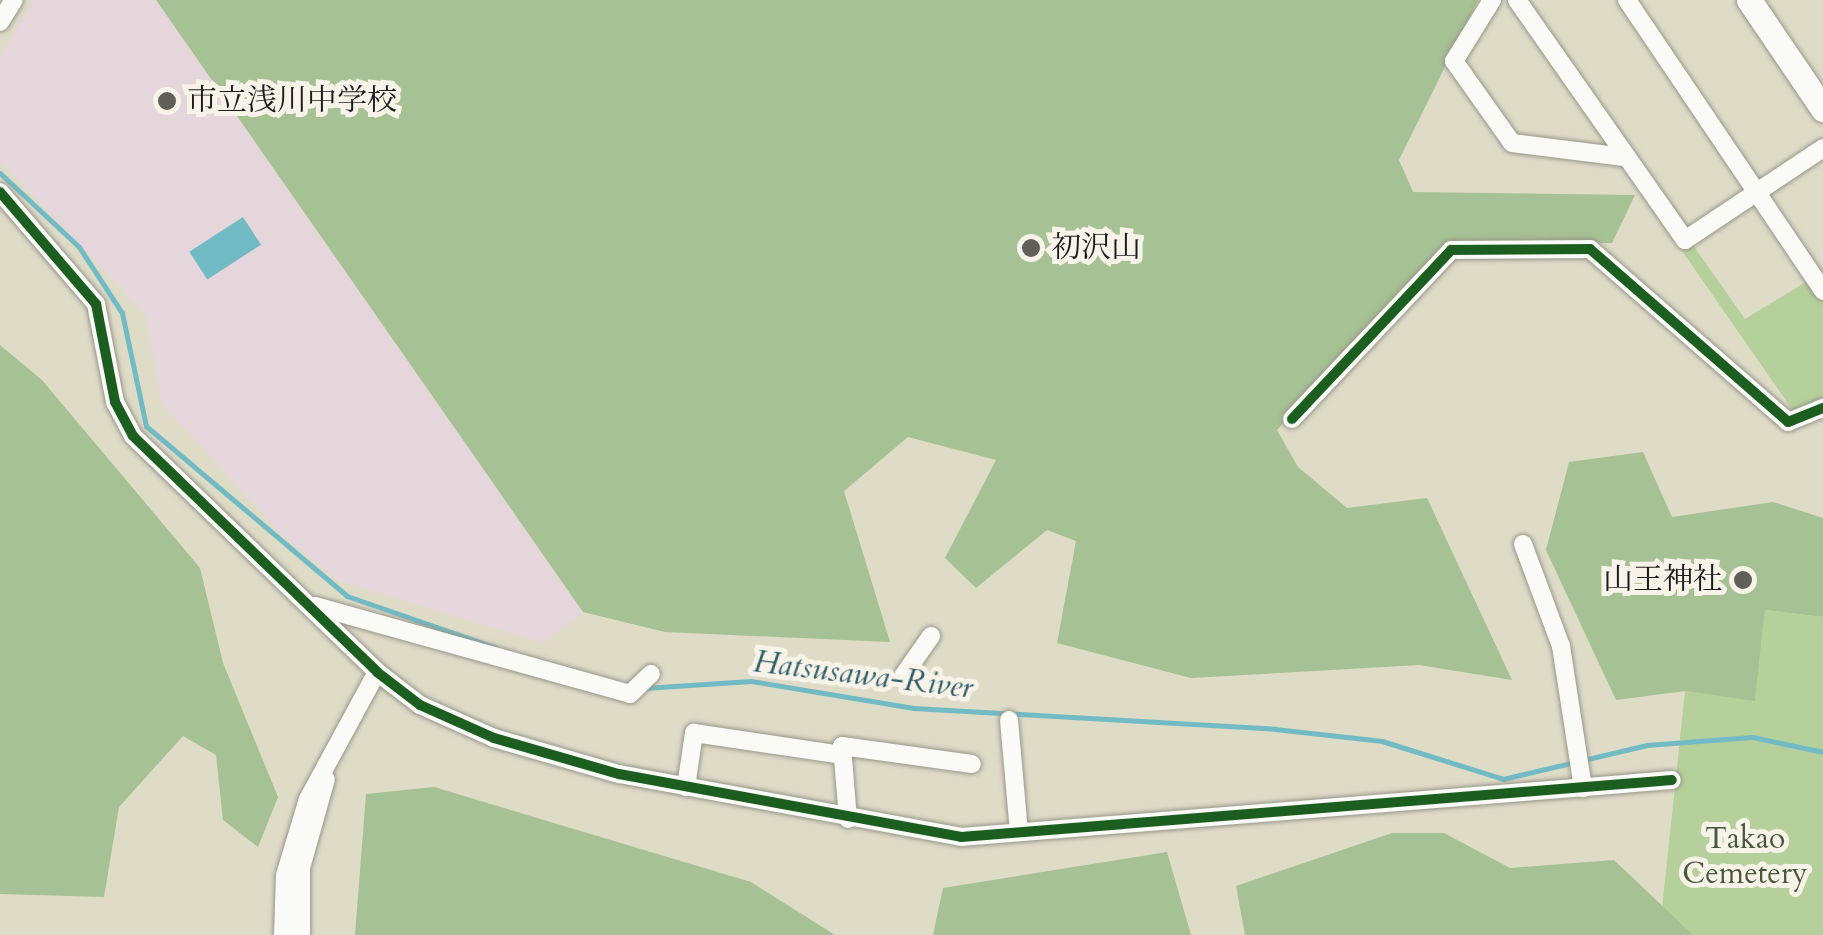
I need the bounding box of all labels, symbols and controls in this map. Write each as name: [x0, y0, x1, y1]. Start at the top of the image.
place label: 市立浅川中学校: [187, 83, 397, 119]
marker: 市立浅川中学校: [156, 90, 178, 112]
place label: 初沢山: [1051, 230, 1141, 266]
marker: 初沢山: [1020, 237, 1042, 259]
place label: 山王神社: [1603, 562, 1723, 598]
marker: 山王神社: [1732, 569, 1754, 591]
water label: Hatsusawa-River: [751, 642, 975, 708]
park label: Takao Cemetery: [1682, 821, 1808, 892]

